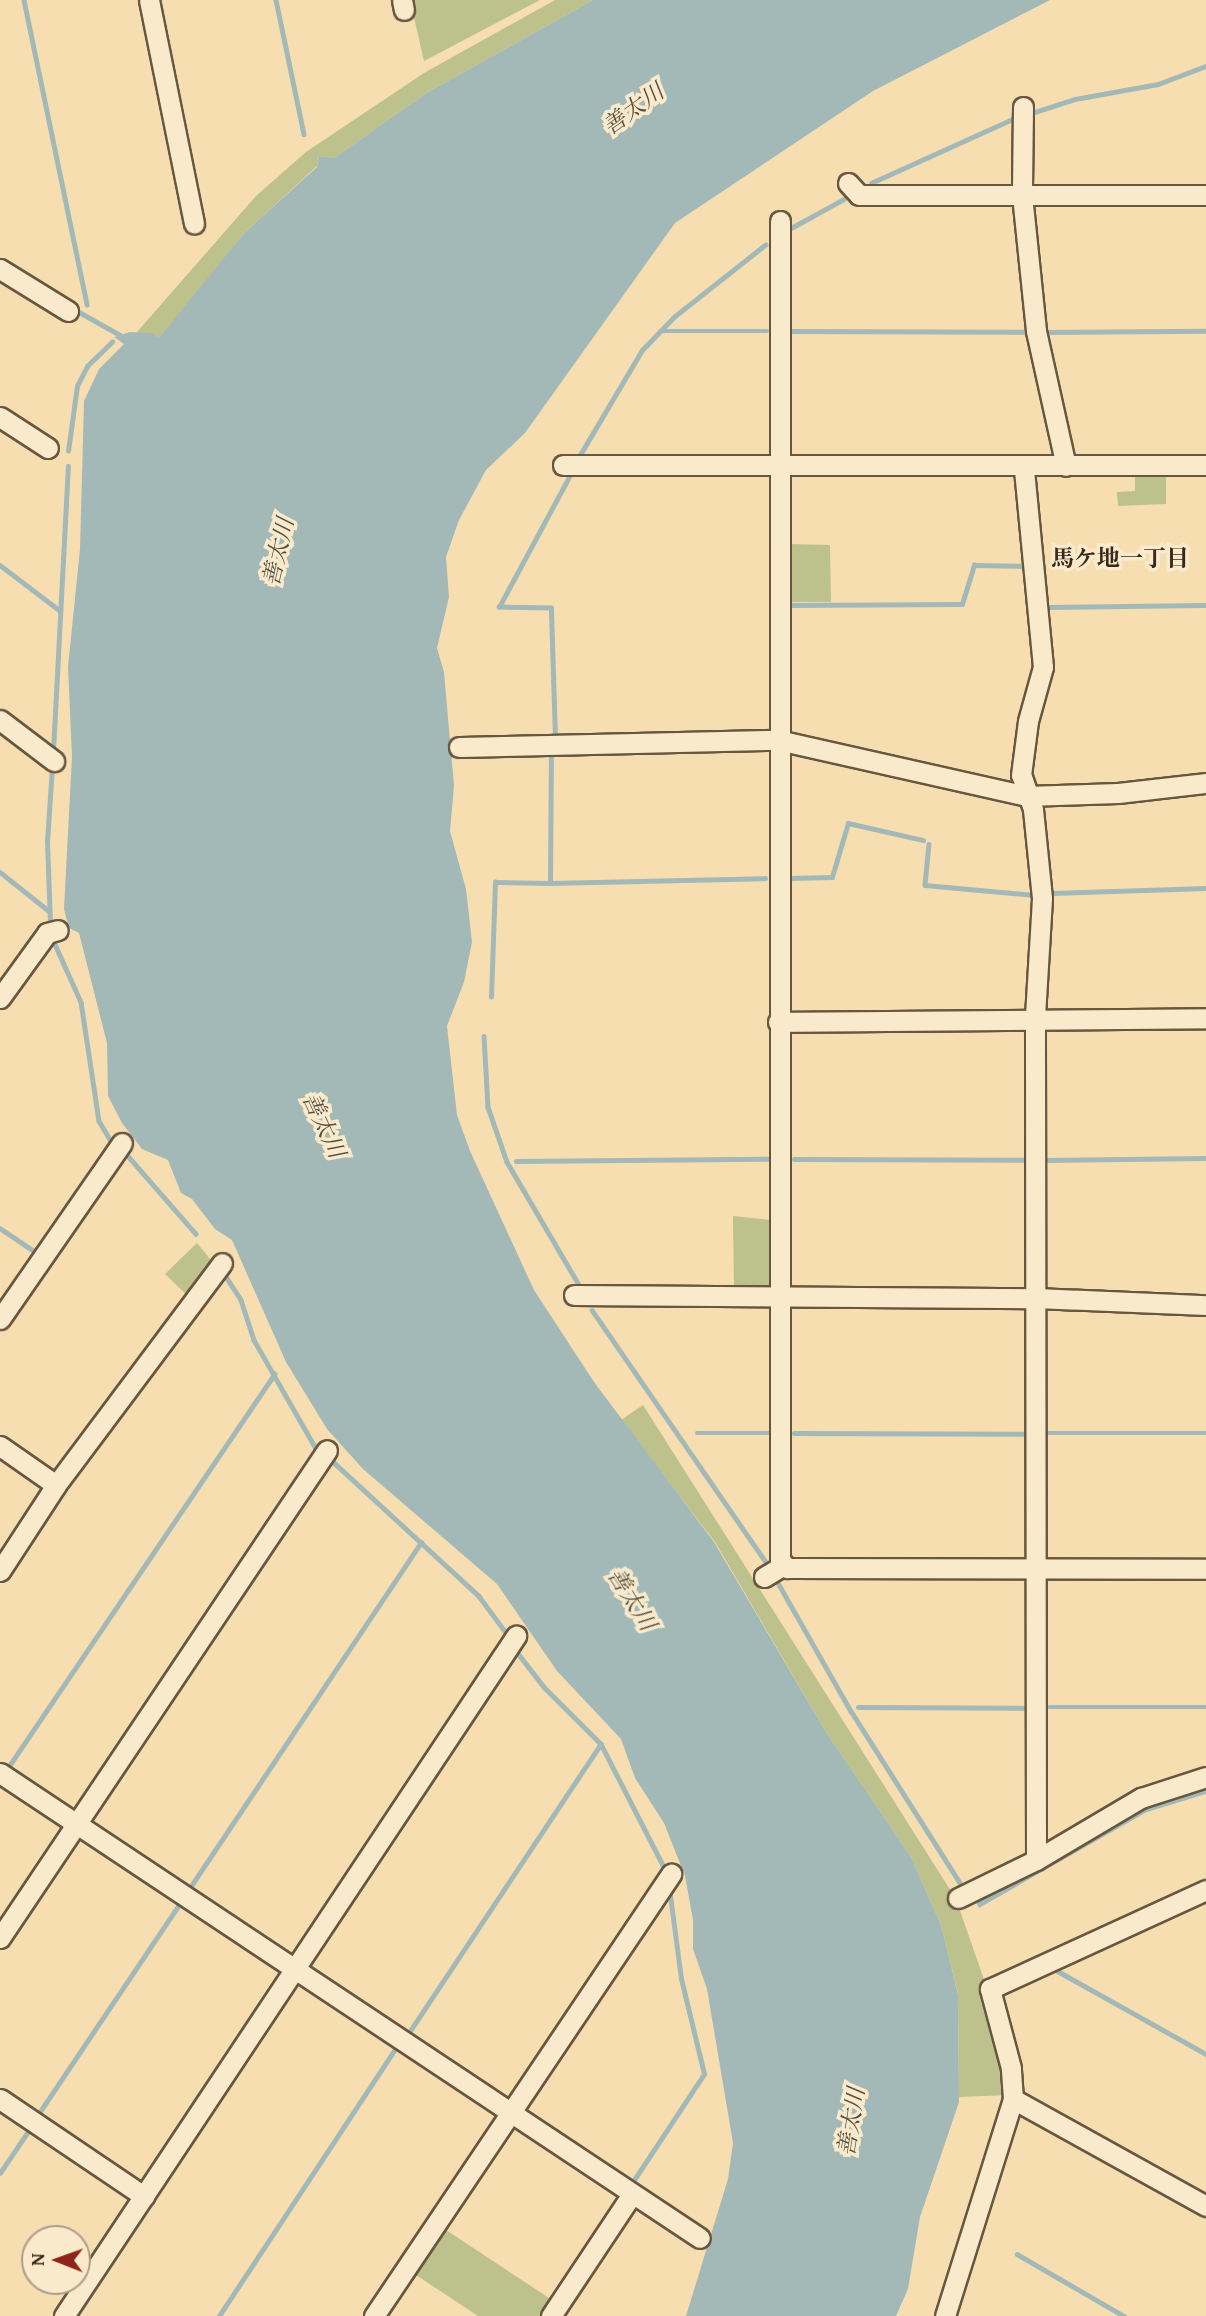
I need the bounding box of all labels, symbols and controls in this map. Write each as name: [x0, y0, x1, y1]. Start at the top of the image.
water label: 善太川: [597, 78, 669, 140]
water label: 善太川: [257, 515, 299, 589]
district label: 馬ケ地一丁目: [1051, 544, 1189, 572]
water label: 善太川: [297, 1088, 351, 1162]
water label: 善太川: [602, 1562, 662, 1636]
water label: 善太川: [832, 2086, 870, 2158]
north arrow: [21, 2225, 91, 2295]
text: N: [23, 2253, 51, 2266]

